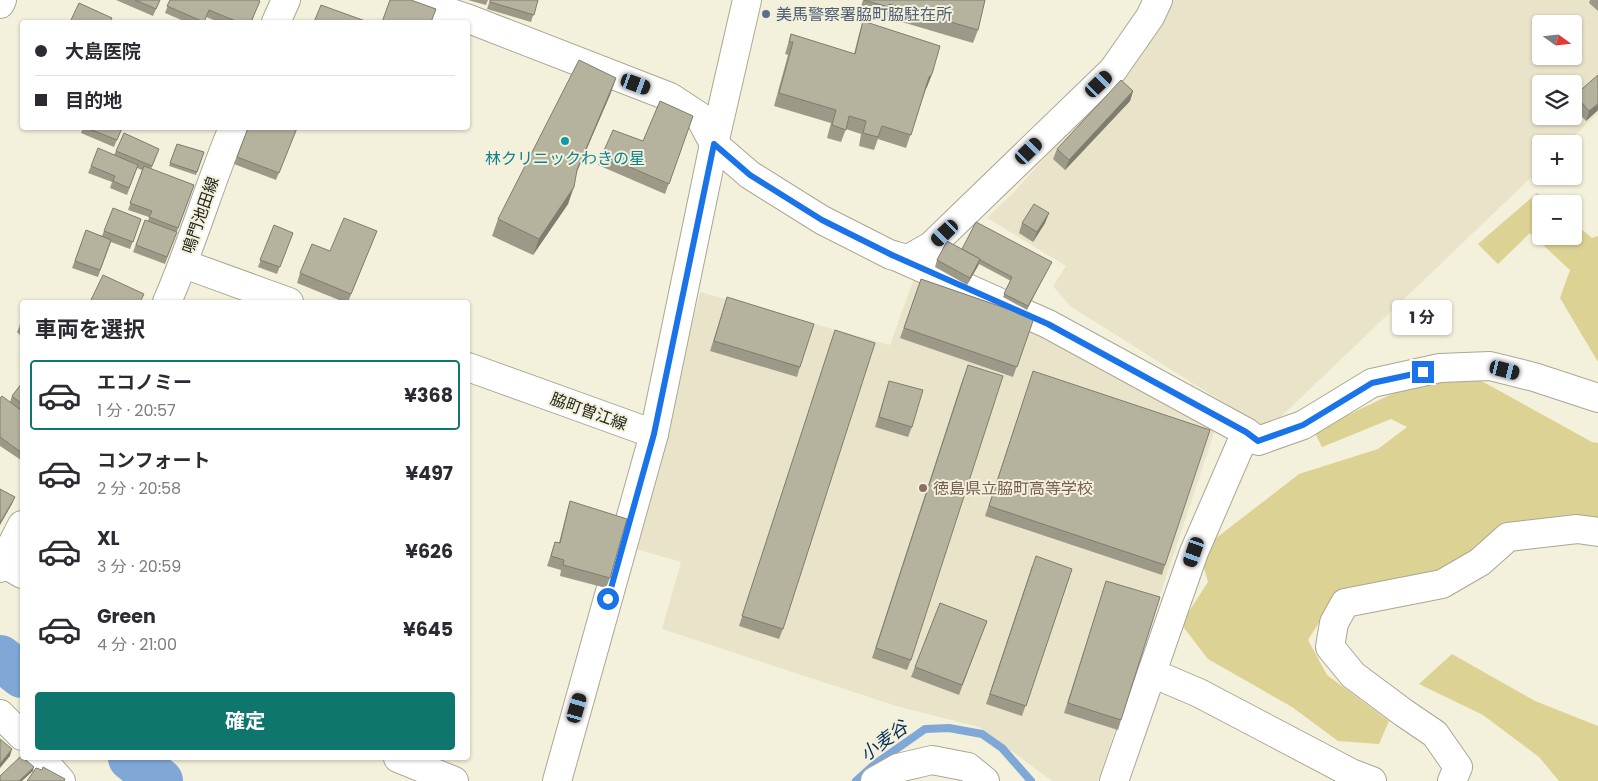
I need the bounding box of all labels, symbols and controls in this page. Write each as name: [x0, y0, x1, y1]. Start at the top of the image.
place label: 美馬警察署脇町脇駐在所: [776, 3, 952, 26]
marker: 美馬警察署脇町脇駐在所: [760, 8, 772, 20]
north arrow: [1532, 15, 1582, 65]
map controls: [1532, 15, 1582, 245]
text: 大島医院: [65, 38, 141, 65]
car: [1083, 68, 1115, 100]
car: [619, 72, 652, 96]
button: layers: [1532, 75, 1582, 125]
text: 目的地: [65, 87, 122, 114]
marker: 林クリニックわきの星: [559, 135, 571, 147]
car: [1012, 135, 1045, 167]
button: +: [1532, 135, 1582, 185]
place label: 林クリニックわきの星: [485, 147, 645, 170]
street label: 鳴門池田線: [177, 174, 224, 257]
button: −: [1532, 195, 1582, 245]
car: [928, 217, 961, 249]
callout: 1 分: [1393, 300, 1453, 334]
text: 1 分: [1409, 306, 1435, 329]
text: 車両を選択: [35, 314, 145, 345]
car: [1488, 359, 1521, 381]
route end: [1412, 361, 1434, 383]
text: エコノミー: [97, 369, 192, 396]
icon: car: [37, 373, 82, 418]
text: ¥368: [404, 382, 453, 409]
street label: 脇町曽江線: [547, 387, 630, 436]
text: 1 分 · 20:57: [97, 399, 176, 422]
text: コンフォート: [97, 447, 210, 474]
icon: car: [37, 451, 82, 496]
text: ¥497: [406, 460, 453, 487]
text: 2 分 · 20:58: [97, 477, 181, 500]
place label: 徳島県立脇町高等学校: [933, 477, 1093, 500]
marker: 徳島県立脇町高等学校: [917, 482, 929, 494]
text: XL: [97, 525, 120, 552]
icon: car: [37, 529, 82, 574]
car: [1182, 535, 1205, 569]
text: ¥626: [405, 538, 453, 565]
text: 3 分 · 20:59: [97, 555, 181, 578]
route start: [597, 588, 619, 610]
text: Green: [97, 603, 156, 630]
icon: car: [37, 607, 82, 652]
text: ¥645: [403, 616, 453, 643]
text: 4 分 · 21:00: [97, 633, 177, 656]
button: 確定: [35, 692, 455, 750]
car: [565, 692, 588, 724]
water label: 小麦谷: [855, 713, 914, 767]

